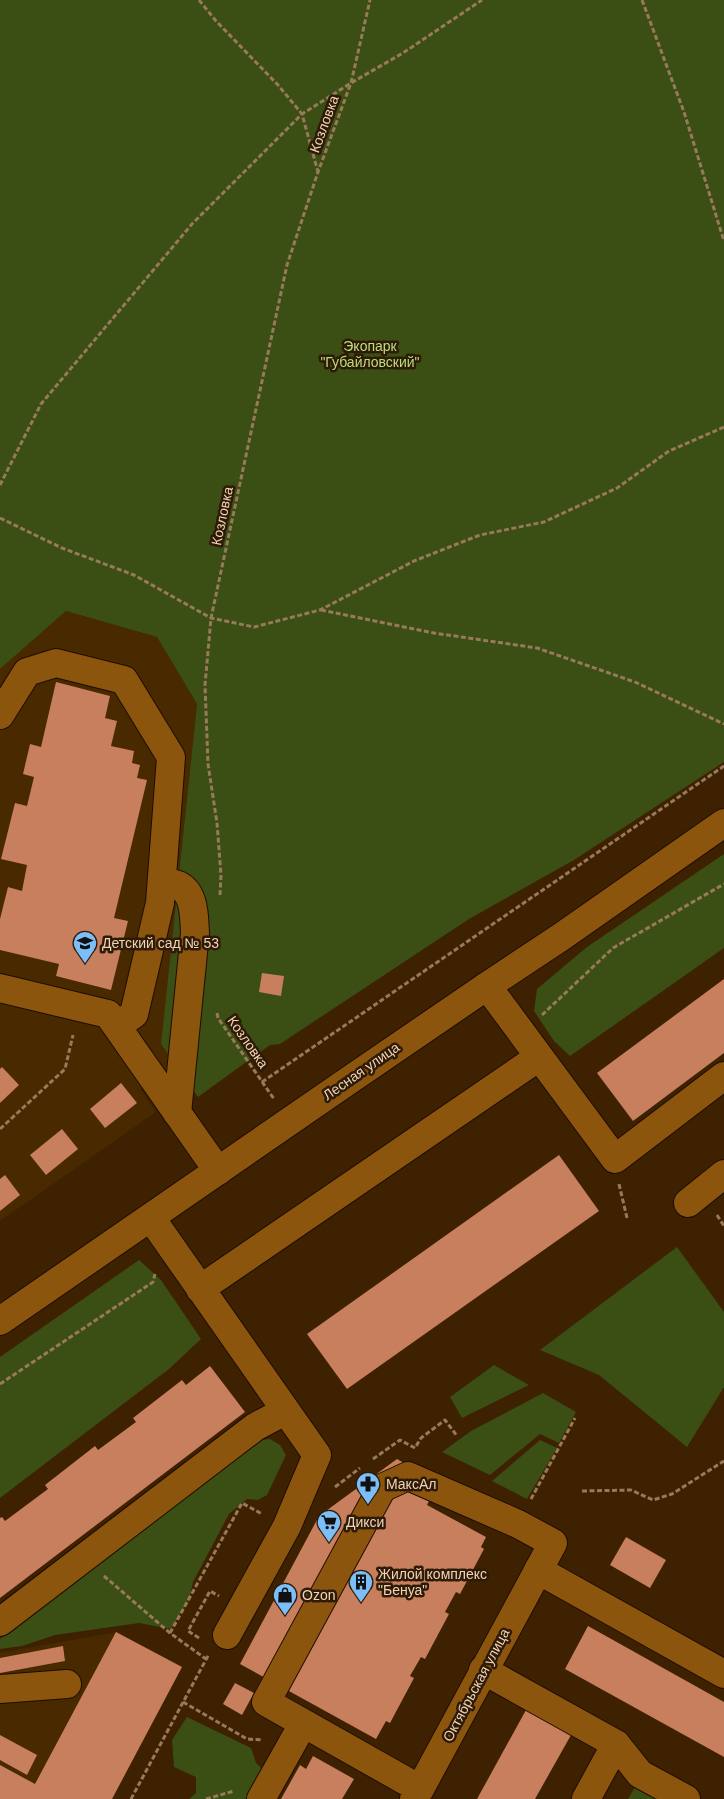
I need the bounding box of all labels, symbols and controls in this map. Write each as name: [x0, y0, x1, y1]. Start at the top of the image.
street label: Козловка: [306, 93, 342, 155]
park label: Экопарк "Губайловский": [320, 338, 420, 370]
street label: Козловка: [208, 485, 236, 547]
school or university icon: Детский сад № 53: [72, 930, 98, 964]
place label: Детский сад № 53: [102, 935, 219, 951]
street label: Козловка: [224, 1013, 272, 1071]
street label: Лесная улица: [320, 1039, 402, 1103]
pharmacy icon: МаксАл: [355, 1471, 381, 1505]
place label: МаксАл: [386, 1476, 436, 1492]
supermarket icon: Дикси: [316, 1509, 342, 1543]
place label: Дикси: [346, 1514, 384, 1530]
place label: Жилой комплекс "Бенуа": [378, 1566, 487, 1598]
building icon: Жилой комплекс "Бенуа": [348, 1569, 374, 1603]
shop icon: Ozon: [272, 1582, 298, 1616]
place label: Ozon: [302, 1587, 335, 1603]
street label: Октябрьская улица: [439, 1626, 513, 1744]

